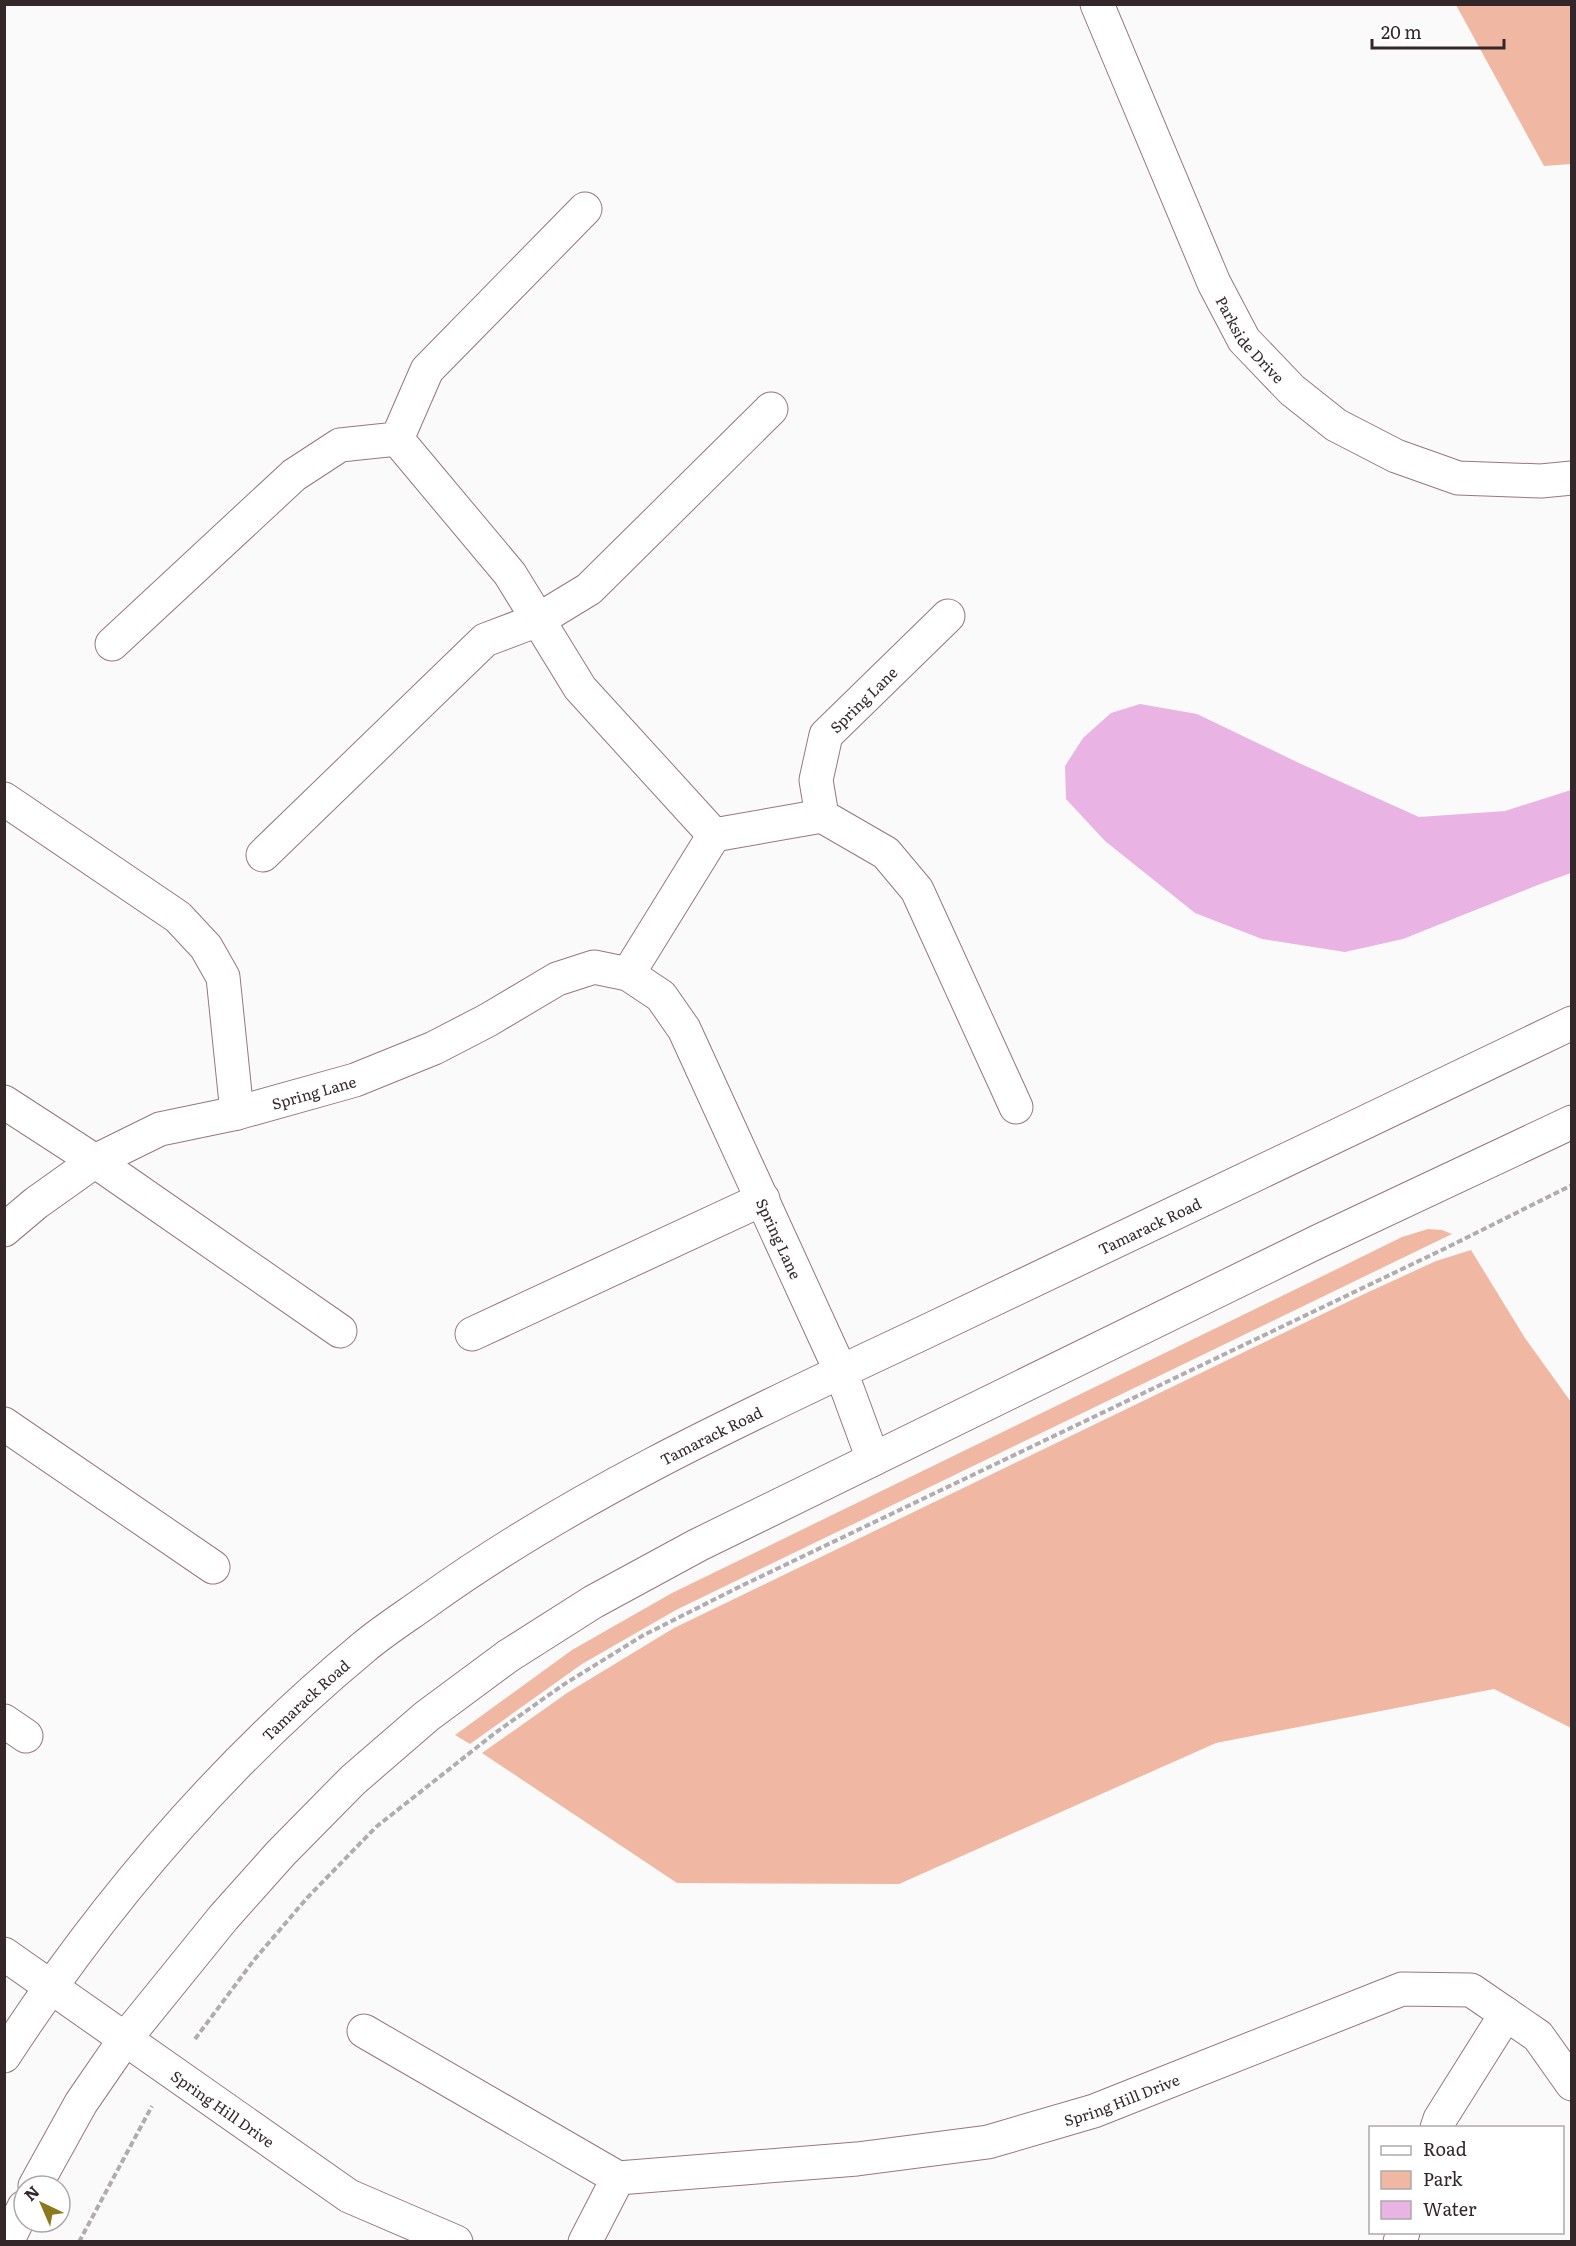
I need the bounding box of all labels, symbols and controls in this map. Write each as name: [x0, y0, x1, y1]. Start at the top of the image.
scale bar: [1372, 12, 1504, 50]
text: 20 m: [1381, 18, 1422, 45]
street label: Parkside Drive: [1211, 291, 1291, 388]
street label: Spring Lane: [824, 660, 902, 738]
street label: Spring Lane: [269, 1069, 359, 1114]
street label: Tamarack Road: [1094, 1191, 1204, 1260]
street label: Spring Lane: [751, 1194, 808, 1283]
street label: Tamarack Road: [656, 1400, 766, 1470]
street label: Tamarack Road: [256, 1653, 354, 1745]
street label: Spring Hill Drive: [167, 2064, 280, 2152]
street label: Spring Hill Drive: [1061, 2067, 1183, 2131]
legend: [1369, 2126, 1564, 2234]
text: Road: [1423, 2135, 1467, 2162]
text: Park: [1423, 2165, 1464, 2192]
north arrow: [12, 2174, 72, 2234]
text: N: [18, 2179, 44, 2206]
text: Water: [1423, 2195, 1477, 2222]

